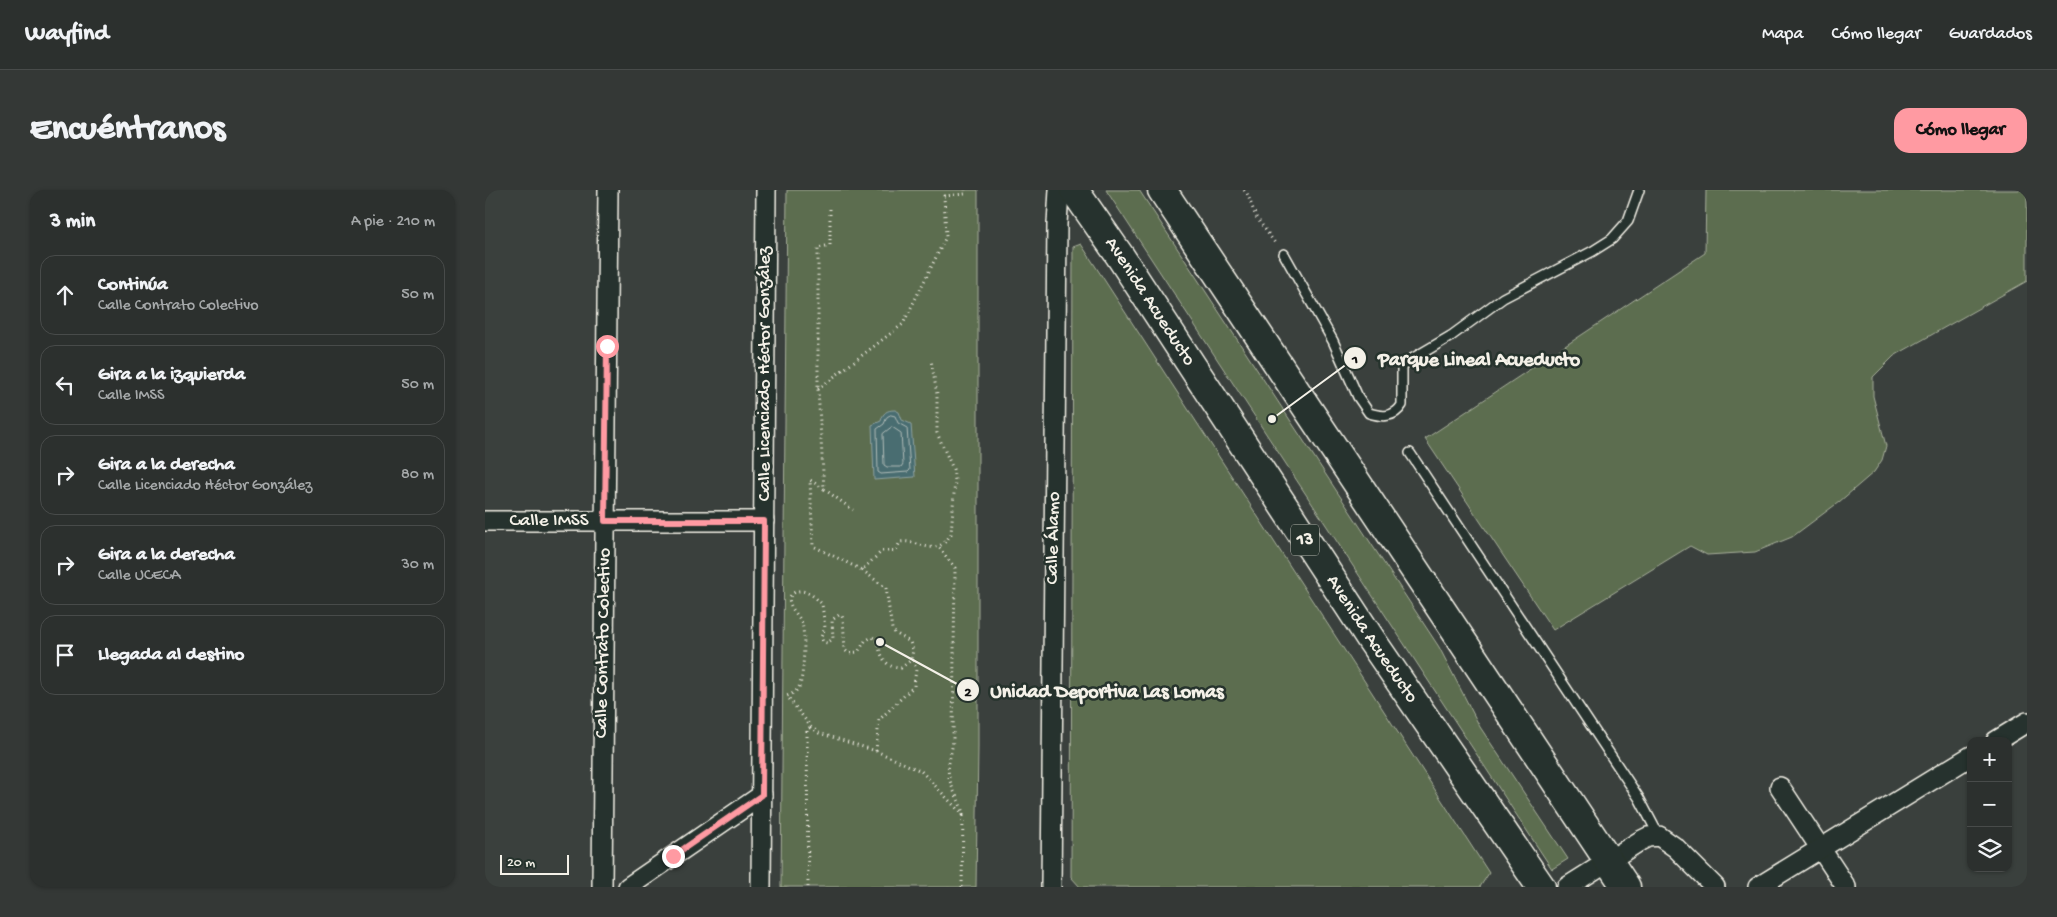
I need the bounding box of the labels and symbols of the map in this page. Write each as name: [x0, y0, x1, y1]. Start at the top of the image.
street label: Avenida Acueducto: [1099, 233, 1200, 371]
street label: Calle Licenciado Héctor González: [754, 246, 777, 501]
route start: [596, 335, 619, 358]
callout: Parque Lineal Acueducto: [1343, 341, 1590, 376]
text: Parque Lineal Acueducto: [1377, 350, 1581, 373]
text: 1: [1351, 351, 1358, 369]
street label: Calle Álamo: [1042, 491, 1066, 585]
street label: Calle IMSS: [510, 510, 589, 533]
road number: 13: [1291, 524, 1319, 556]
street label: Calle Contrato Colectivo: [591, 547, 617, 738]
street label: Avenida Acueducto: [1321, 571, 1423, 708]
callout: Unidad Deportiva Las Lomas: [956, 673, 1234, 708]
text: Unidad Deportiva Las Lomas: [990, 682, 1225, 705]
text: 2: [964, 684, 972, 702]
route end: [662, 845, 685, 868]
scale bar: [500, 852, 569, 875]

